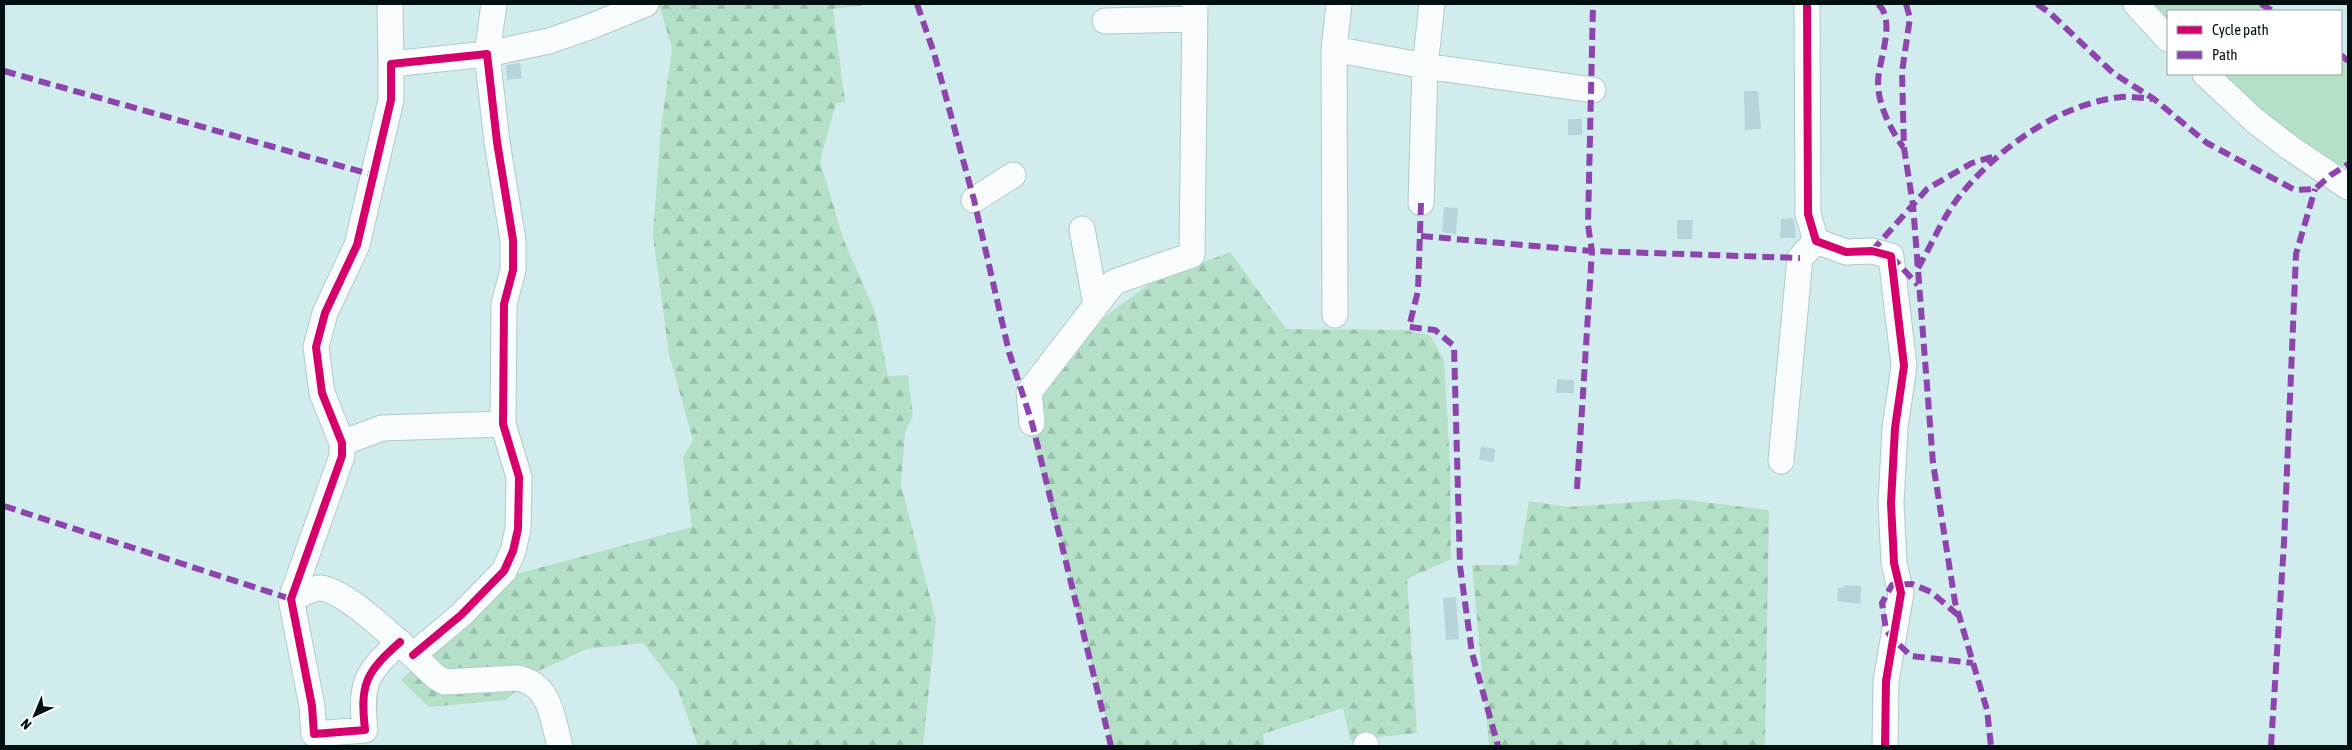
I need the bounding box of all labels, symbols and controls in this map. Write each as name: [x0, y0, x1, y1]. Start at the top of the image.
legend: [2167, 10, 2342, 75]
text: Cycle path: [2212, 21, 2269, 38]
text: Path: [2212, 46, 2238, 63]
north arrow: [10, 690, 60, 740]
text: N: [17, 716, 34, 733]

